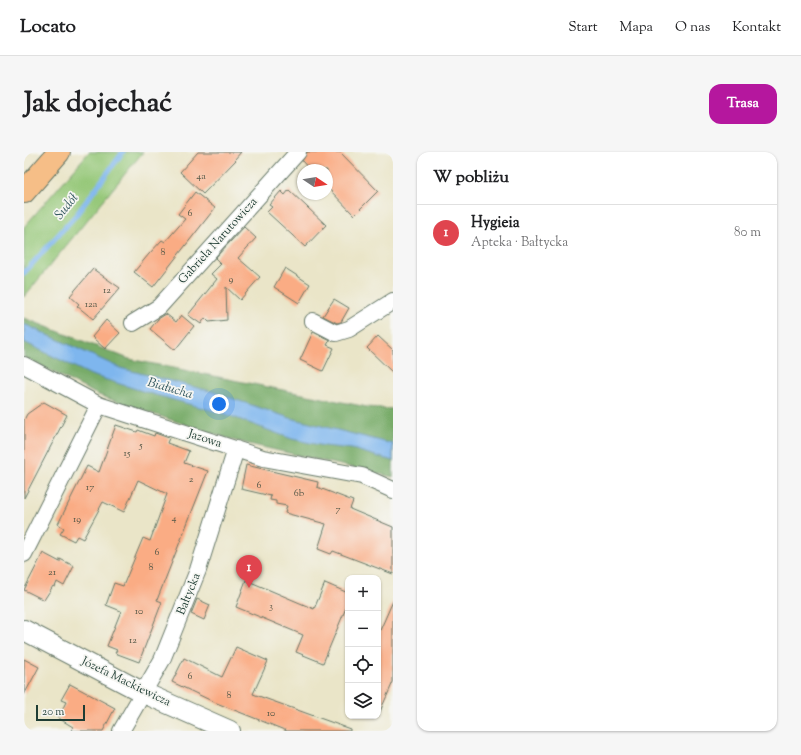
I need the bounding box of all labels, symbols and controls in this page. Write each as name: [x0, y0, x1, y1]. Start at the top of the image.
text: Locato: [20, 14, 76, 41]
text: Start: [568, 18, 598, 38]
text: Mapa: [620, 18, 653, 38]
text: O nas: [675, 18, 710, 38]
text: Kontakt: [732, 18, 781, 38]
text: Jak dojechać: [24, 84, 172, 124]
button: Trasa: [709, 84, 777, 124]
north arrow: [297, 164, 333, 200]
text: W pobliżu: [433, 166, 509, 190]
house number: 4a: [196, 169, 206, 184]
water label: Sudół: [51, 190, 83, 224]
street label: Gabriela Narutowicza: [174, 193, 262, 288]
house number: 6: [188, 206, 193, 221]
text: Hygieia: [471, 213, 520, 234]
text: 1: [444, 224, 448, 242]
text: 80 m: [734, 224, 761, 242]
text: Apteka · Bałtycka: [471, 234, 568, 252]
house number: 8: [161, 245, 166, 260]
house number: 9: [229, 272, 234, 287]
house number: 12: [103, 283, 111, 298]
house number: 12a: [85, 297, 98, 312]
water label: Białucha: [145, 374, 195, 404]
your location: [209, 394, 229, 414]
street label: Jazowa: [185, 425, 225, 453]
house number: 5: [138, 438, 143, 453]
house number: 15: [124, 446, 131, 461]
house number: 2: [189, 472, 194, 487]
house number: 6: [257, 478, 262, 493]
house number: 17: [86, 480, 94, 495]
house number: 6b: [294, 486, 305, 501]
house number: 7: [335, 502, 341, 517]
house number: 4: [171, 511, 177, 526]
house number: 19: [73, 512, 81, 527]
house number: 6: [155, 545, 160, 560]
pin: 1: [236, 555, 262, 588]
house number: 8: [149, 560, 154, 575]
house number: 21: [48, 565, 57, 580]
street label: Bałtycka: [172, 570, 206, 618]
map controls: [345, 575, 381, 719]
button: +: [345, 575, 381, 611]
house number: 3: [269, 599, 273, 614]
house number: 10: [135, 604, 143, 619]
button: −: [345, 611, 381, 647]
house number: 12: [129, 633, 137, 648]
button: locate: [345, 647, 381, 683]
street label: Józefa Mackiewicza: [77, 652, 174, 712]
house number: 6: [188, 669, 193, 684]
button: layers: [345, 683, 381, 719]
house number: 8: [227, 688, 232, 703]
scale bar: [36, 703, 85, 722]
text: 20 m: [42, 704, 64, 720]
house number: 10: [267, 706, 275, 721]

